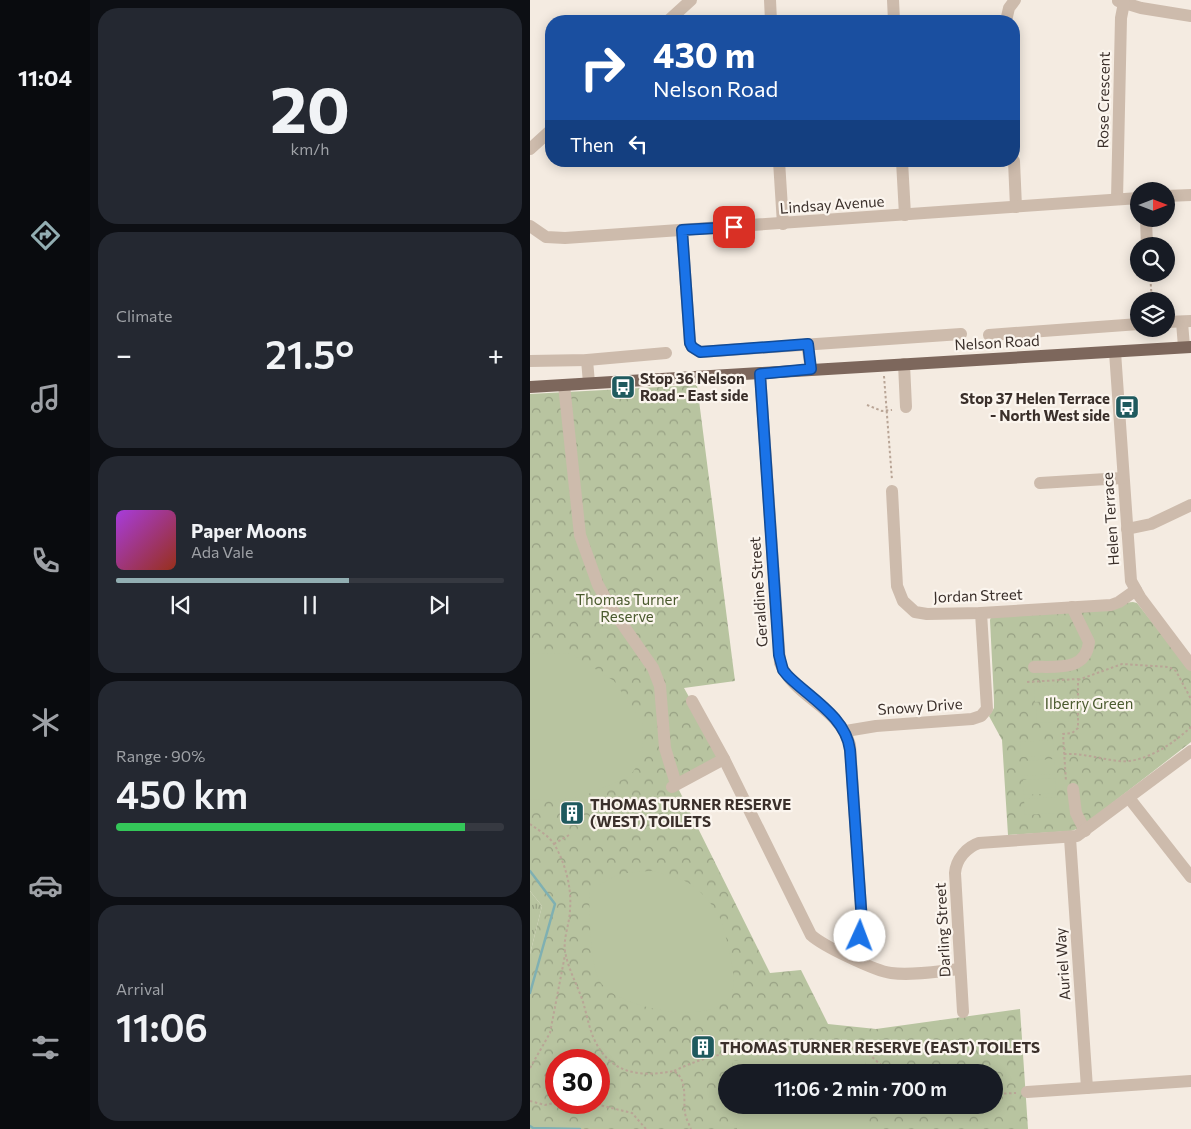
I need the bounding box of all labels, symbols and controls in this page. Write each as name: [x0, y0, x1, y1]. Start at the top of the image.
text: 430 m: [653, 32, 755, 75]
icon: right: [570, 35, 635, 100]
street label: Rose Crescent: [1093, 51, 1113, 149]
text: 11:04: [18, 64, 72, 91]
text: 20: [270, 67, 350, 146]
text: Nelson Road: [653, 75, 778, 102]
icon: left: [624, 130, 652, 158]
text: Then: [570, 133, 614, 156]
text: km/h: [291, 139, 329, 158]
north arrow: [1130, 182, 1175, 228]
map controls: [1130, 182, 1175, 337]
street label: Lindsay Avenue: [779, 191, 885, 217]
pin: [713, 206, 755, 248]
icon: arrive: [720, 213, 748, 241]
icon: directions: [28, 218, 63, 253]
button: search: [1130, 237, 1175, 282]
button: layers: [1130, 292, 1175, 337]
text: Climate: [116, 306, 172, 325]
text: 21.5°: [265, 330, 354, 377]
street label: Nelson Road: [954, 331, 1040, 353]
text: −: [116, 337, 132, 371]
text: +: [488, 337, 504, 371]
place label: Stop 36 Nelson Road - East side: [640, 369, 748, 404]
bus stop icon: Stop 36 Nelson Road - East side: [610, 374, 636, 400]
icon: music: [28, 381, 63, 416]
place label: Stop 37 Helen Terrace - North West side: [960, 389, 1110, 424]
bus stop icon: Stop 37 Helen Terrace - North West side: [1114, 394, 1140, 420]
street label: Helen Terrace: [1098, 472, 1122, 566]
text: Paper Moons: [191, 519, 307, 542]
street label: Geraldine Street: [745, 536, 771, 648]
text: Ada Vale: [191, 542, 253, 561]
icon: phone: [28, 543, 63, 578]
street label: Jordan Street: [933, 584, 1023, 606]
park label: Thomas Turner Reserve: [575, 590, 679, 625]
icon: previous: [167, 591, 195, 619]
icon: pause: [296, 591, 324, 619]
icon: next: [425, 591, 453, 619]
street label: Snowy Drive: [877, 694, 963, 718]
park label: Ilberry Green: [1045, 694, 1133, 712]
icon: climate: [28, 705, 63, 740]
text: Range · 90%: [116, 746, 205, 765]
text: 450 km: [116, 770, 248, 817]
place label: THOMAS TURNER RESERVE (WEST) TOILETS: [590, 795, 791, 830]
building icon: THOMAS TURNER RESERVE (WEST) TOILETS: [559, 800, 585, 826]
icon: car: [28, 868, 63, 903]
street label: Darling Street: [931, 882, 953, 978]
position arrow: [833, 909, 885, 961]
street label: Auriel Way: [1050, 927, 1074, 1001]
text: Arrival: [116, 979, 164, 998]
text: 11:06: [116, 1003, 208, 1050]
icon: filters: [28, 1030, 63, 1065]
building icon: THOMAS TURNER RESERVE (EAST) TOILETS: [690, 1034, 716, 1060]
place label: THOMAS TURNER RESERVE (EAST) TOILETS: [720, 1038, 1040, 1056]
speed limit sign: 30: [545, 1049, 610, 1114]
text: 11:06 · 2 min · 700 m: [774, 1077, 947, 1100]

